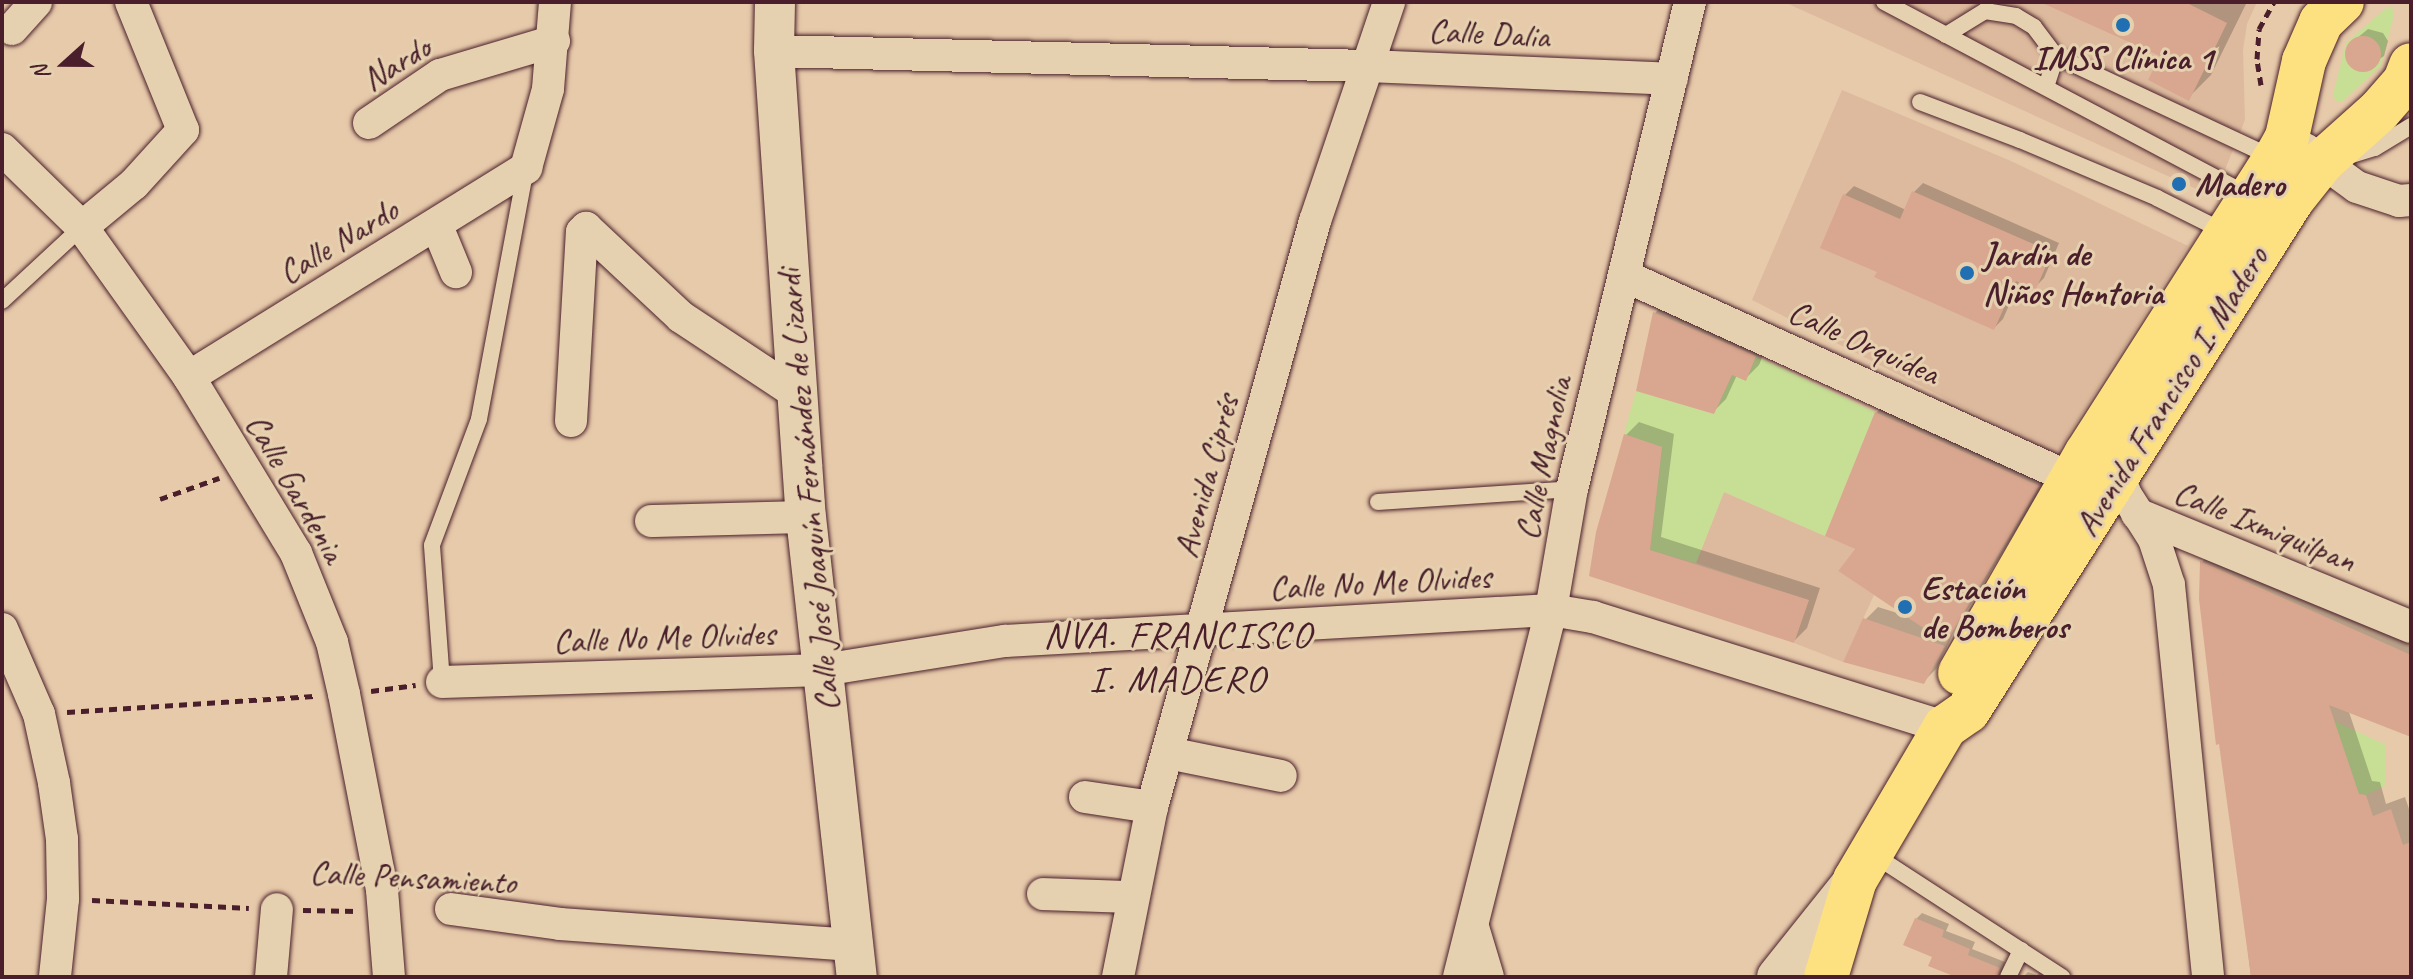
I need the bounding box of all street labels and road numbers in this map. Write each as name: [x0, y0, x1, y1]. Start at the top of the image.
street label: Calle Dalia: [1427, 9, 1551, 57]
street label: Nardo: [354, 27, 438, 99]
street label: Calle Nardo: [270, 189, 406, 293]
street label: Avenida Francisco I. Madero: [2065, 239, 2277, 543]
street label: Calle José Joaquín Fernández de Lizardi: [768, 268, 848, 712]
street label: Calle Orquídea: [1782, 291, 1946, 393]
street label: Calle Magnolia: [1506, 372, 1580, 544]
street label: Avenida Ciprés: [1165, 390, 1247, 562]
street label: Calle Gardenia: [237, 406, 355, 570]
street label: Calle Ixmiquilpan: [2167, 471, 2363, 581]
street label: Calle No Me Olvides: [1268, 556, 1492, 608]
street label: Calle No Me Olvides: [552, 613, 776, 661]
street label: Calle Pensamiento: [310, 851, 516, 903]

